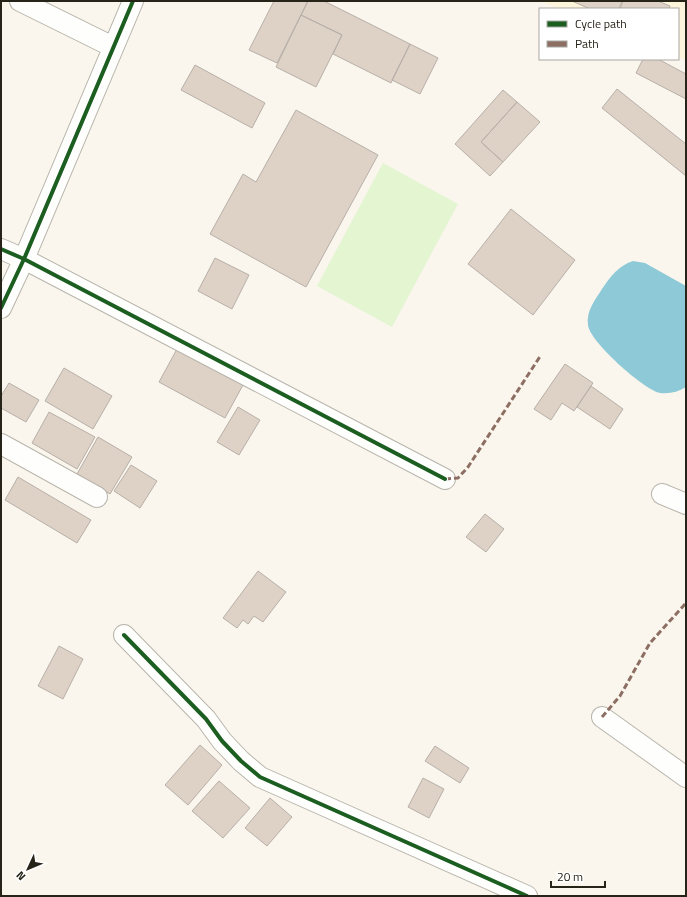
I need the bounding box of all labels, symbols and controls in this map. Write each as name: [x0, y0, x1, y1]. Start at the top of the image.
legend: [539, 8, 679, 60]
text: Cycle path: [575, 14, 627, 33]
text: Path: [575, 34, 599, 53]
north arrow: [8, 849, 48, 889]
scale bar: [551, 863, 605, 889]
text: 20 m: [557, 867, 583, 886]
text: N: [12, 868, 29, 884]

